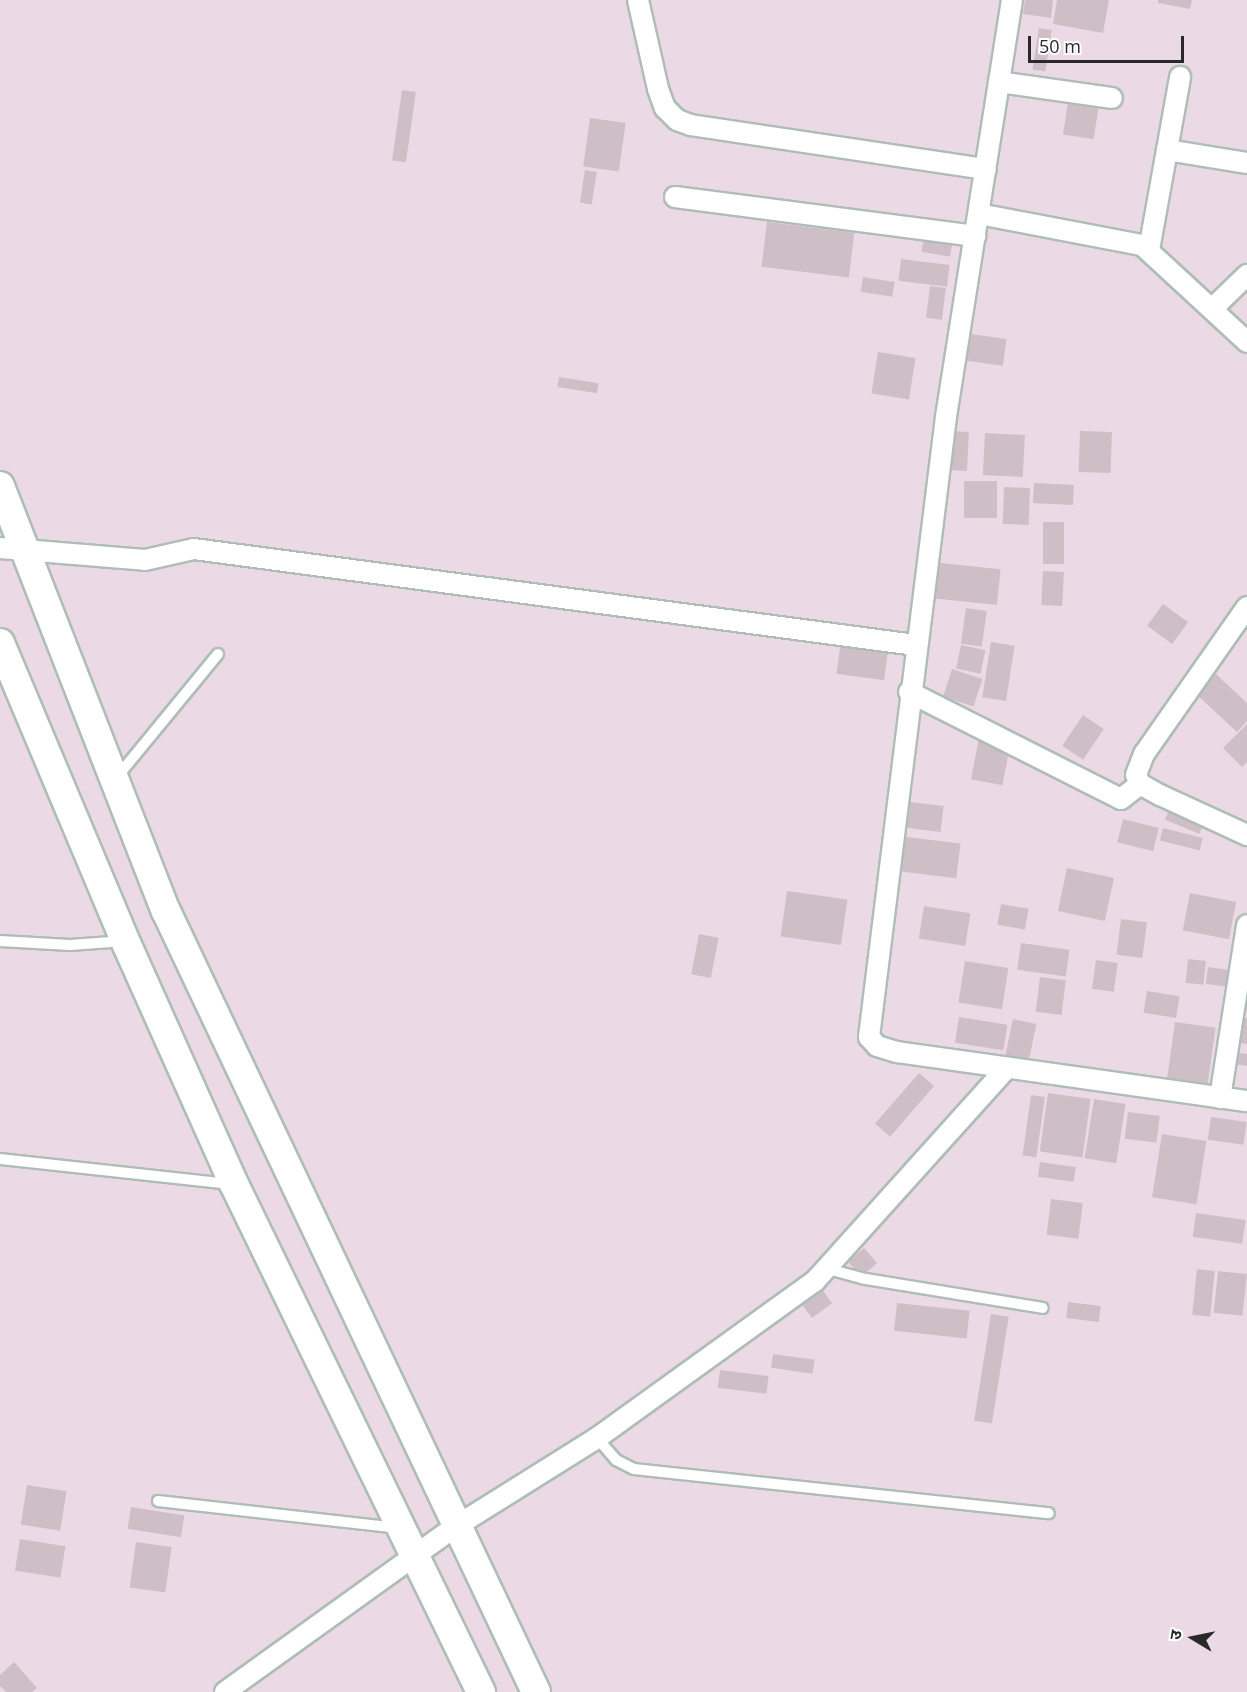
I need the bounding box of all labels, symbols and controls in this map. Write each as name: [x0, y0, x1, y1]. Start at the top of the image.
scale bar: [1031, 24, 1187, 62]
text: 50 m: [1039, 34, 1081, 58]
north arrow: [1163, 1608, 1223, 1668]
text: उ: [1164, 1628, 1187, 1641]

